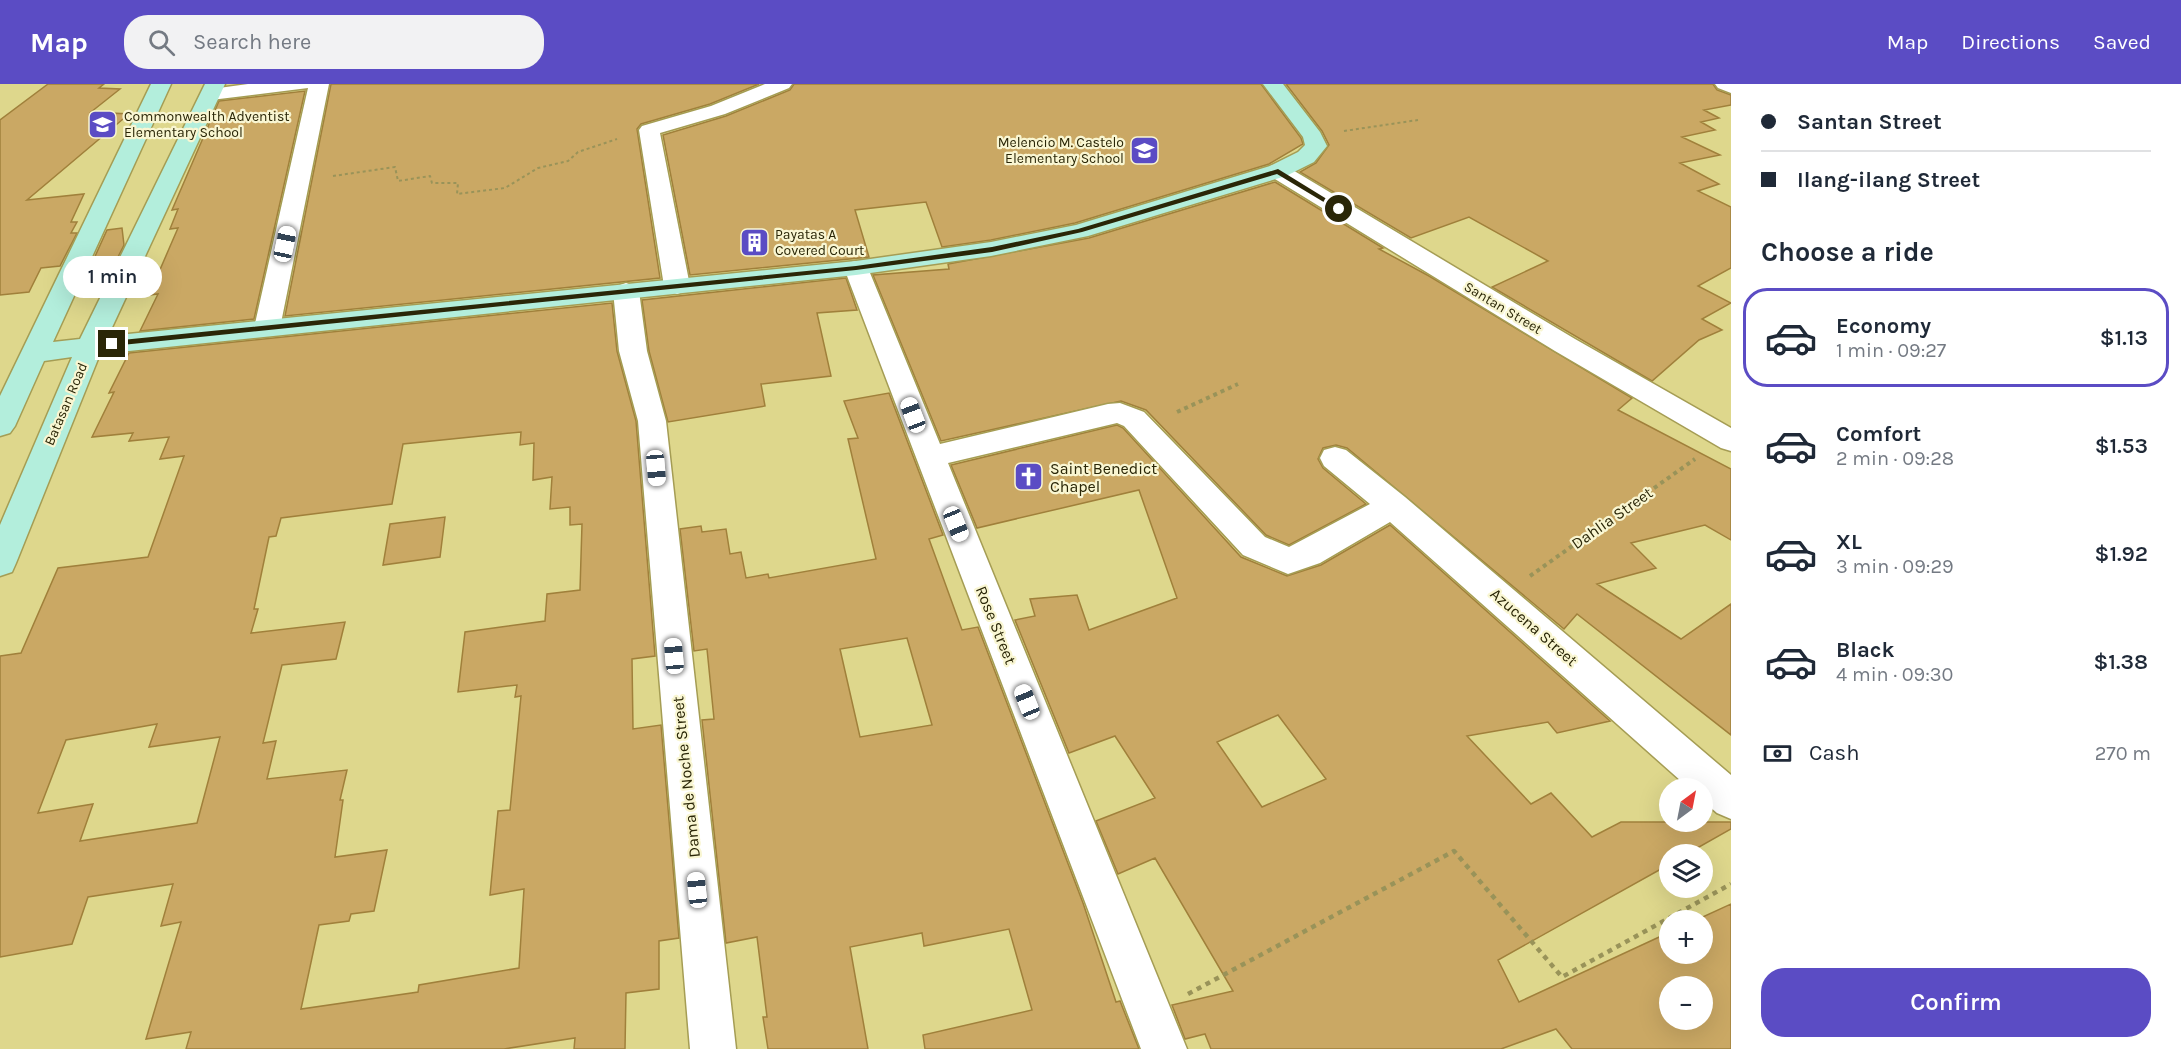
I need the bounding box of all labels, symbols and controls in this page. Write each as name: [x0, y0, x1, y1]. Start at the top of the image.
search box: [124, 15, 544, 69]
text: Map: [30, 26, 88, 59]
icon: search: [145, 26, 178, 59]
text: Search here: [193, 29, 311, 55]
text: Map: [1887, 30, 1928, 54]
text: Directions: [1961, 30, 2060, 54]
text: Saved: [2093, 30, 2151, 54]
school or university icon: Commonwealth Adventist Elementary School: [87, 108, 119, 140]
place label: Commonwealth Adventist Elementary School: [124, 108, 290, 141]
text: Santan Street: [1797, 109, 1942, 135]
place label: Melencio M. Castelo Elementary School: [998, 134, 1124, 167]
school or university icon: Melencio M. Castelo Elementary School: [1129, 134, 1161, 166]
text: Ilang-ilang Street: [1797, 167, 1980, 193]
route start: [1325, 195, 1352, 222]
car: [272, 225, 298, 263]
building icon: Payatas A Covered Court: [738, 226, 770, 258]
place label: Payatas A Covered Court: [775, 226, 864, 259]
text: Choose a ride: [1761, 236, 1934, 268]
callout: 1 min: [63, 257, 162, 299]
text: 1 min: [88, 265, 137, 288]
street label: Santan Street: [1461, 278, 1545, 338]
icon: car: [1764, 311, 1818, 365]
text: Economy: [1836, 313, 1931, 339]
text: $1.13: [2100, 325, 2148, 351]
route end: [98, 330, 125, 357]
text: 1 min · 09:27: [1836, 339, 1946, 362]
street label: Batasan Road: [41, 360, 91, 448]
car: [898, 395, 928, 435]
icon: car: [1764, 419, 1818, 473]
text: Comfort: [1836, 421, 1921, 447]
text: $1.53: [2095, 433, 2148, 459]
text: 2 min · 09:28: [1836, 447, 1954, 470]
car: [645, 449, 667, 487]
place label: Saint Benedict Chapel: [1050, 459, 1157, 496]
church icon: Saint Benedict Chapel: [1013, 461, 1045, 493]
street label: Dahlia Street: [1568, 483, 1656, 553]
car: [941, 504, 971, 544]
icon: car: [1764, 527, 1818, 581]
text: XL: [1836, 529, 1862, 555]
text: $1.92: [2095, 541, 2148, 567]
text: 3 min · 09:29: [1836, 555, 1954, 578]
street label: Rose Street: [972, 583, 1020, 667]
street label: Azucena Street: [1487, 584, 1581, 670]
icon: car: [1764, 635, 1818, 689]
car: [663, 637, 685, 675]
text: Black: [1836, 637, 1895, 663]
text: $1.38: [2093, 649, 2148, 675]
text: 4 min · 09:30: [1836, 663, 1954, 686]
car: [1012, 682, 1042, 722]
street label: Dama de Noche Street: [668, 695, 704, 859]
icon: cash: [1761, 737, 1794, 770]
text: Cash: [1809, 740, 1859, 766]
text: 270 m: [2095, 742, 2151, 765]
north arrow: [1659, 778, 1713, 832]
map controls: [1659, 778, 1713, 1030]
button: layers: [1659, 844, 1713, 898]
car: [686, 871, 708, 909]
button: +: [1659, 910, 1713, 964]
button: Confirm: [1761, 968, 2151, 1037]
button: −: [1659, 976, 1713, 1030]

